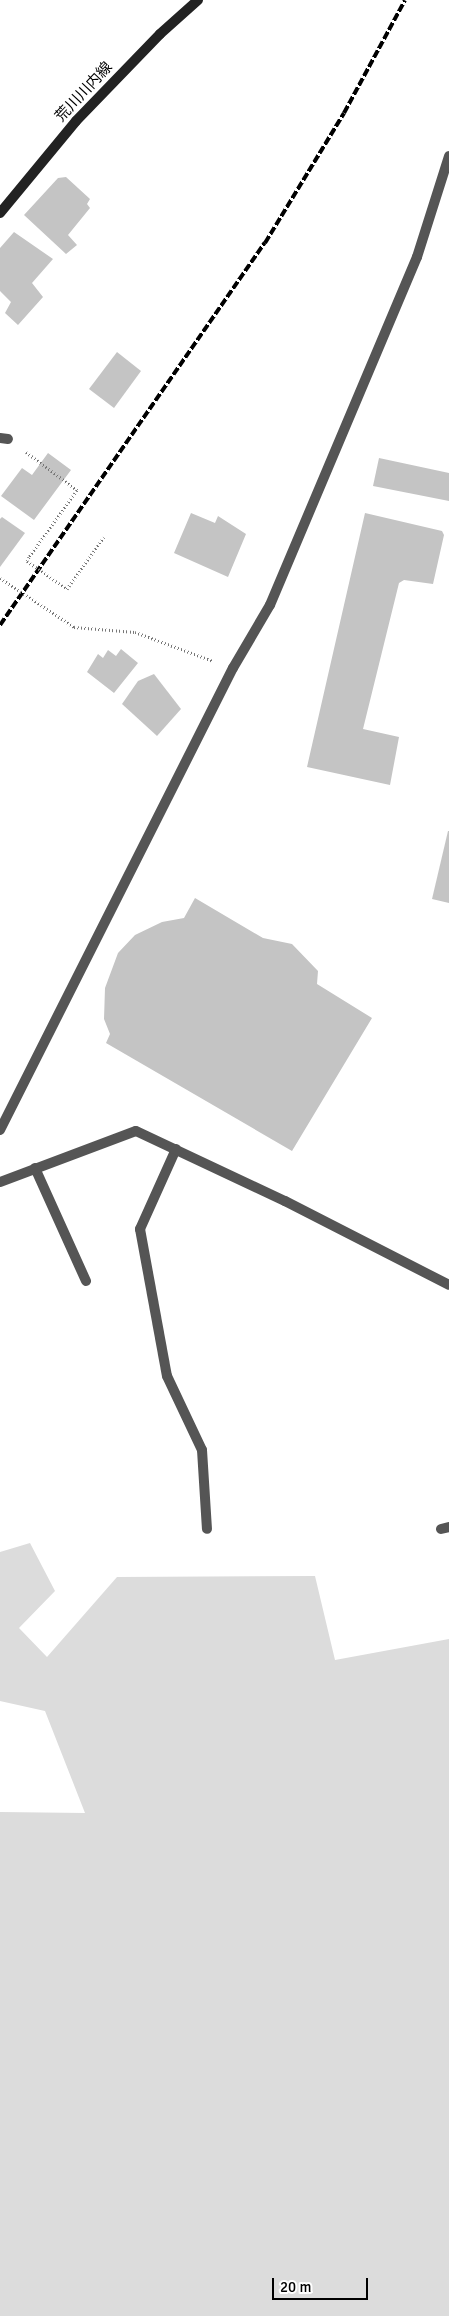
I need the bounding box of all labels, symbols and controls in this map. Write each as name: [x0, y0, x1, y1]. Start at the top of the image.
street label: 荒川川内線: [52, 58, 116, 126]
scale bar: [274, 2268, 370, 2300]
text: 20 m: [280, 2278, 311, 2296]

